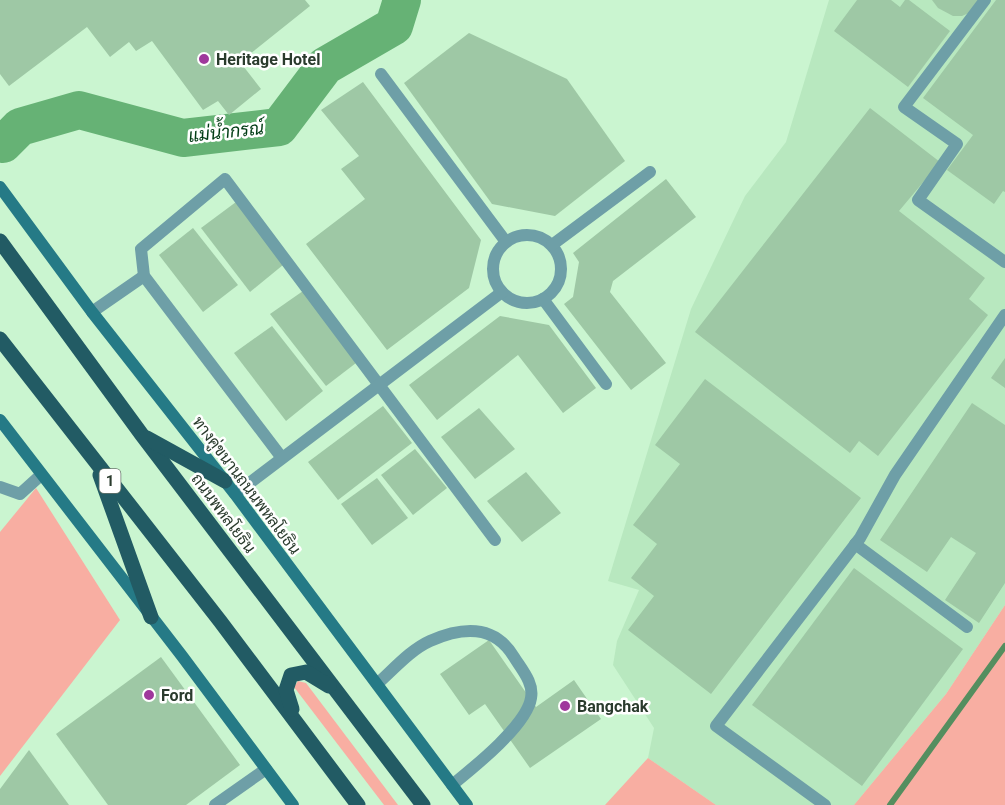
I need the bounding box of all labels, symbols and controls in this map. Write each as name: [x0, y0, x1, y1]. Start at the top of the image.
place label: Heritage Hotel: [216, 50, 320, 69]
marker: Heritage Hotel: [197, 52, 211, 66]
water label: แม่น้ำกรณ์: [187, 112, 268, 146]
street label: ทางคู่ขนานถนนพหลโยธิน: [189, 412, 305, 558]
road number: 1: [100, 469, 120, 493]
street label: ถนนพหลโยธิน: [188, 469, 260, 557]
place label: Ford: [161, 686, 193, 705]
marker: Ford: [142, 688, 156, 702]
place label: Bangchak: [577, 697, 649, 716]
marker: Bangchak: [558, 699, 572, 713]

